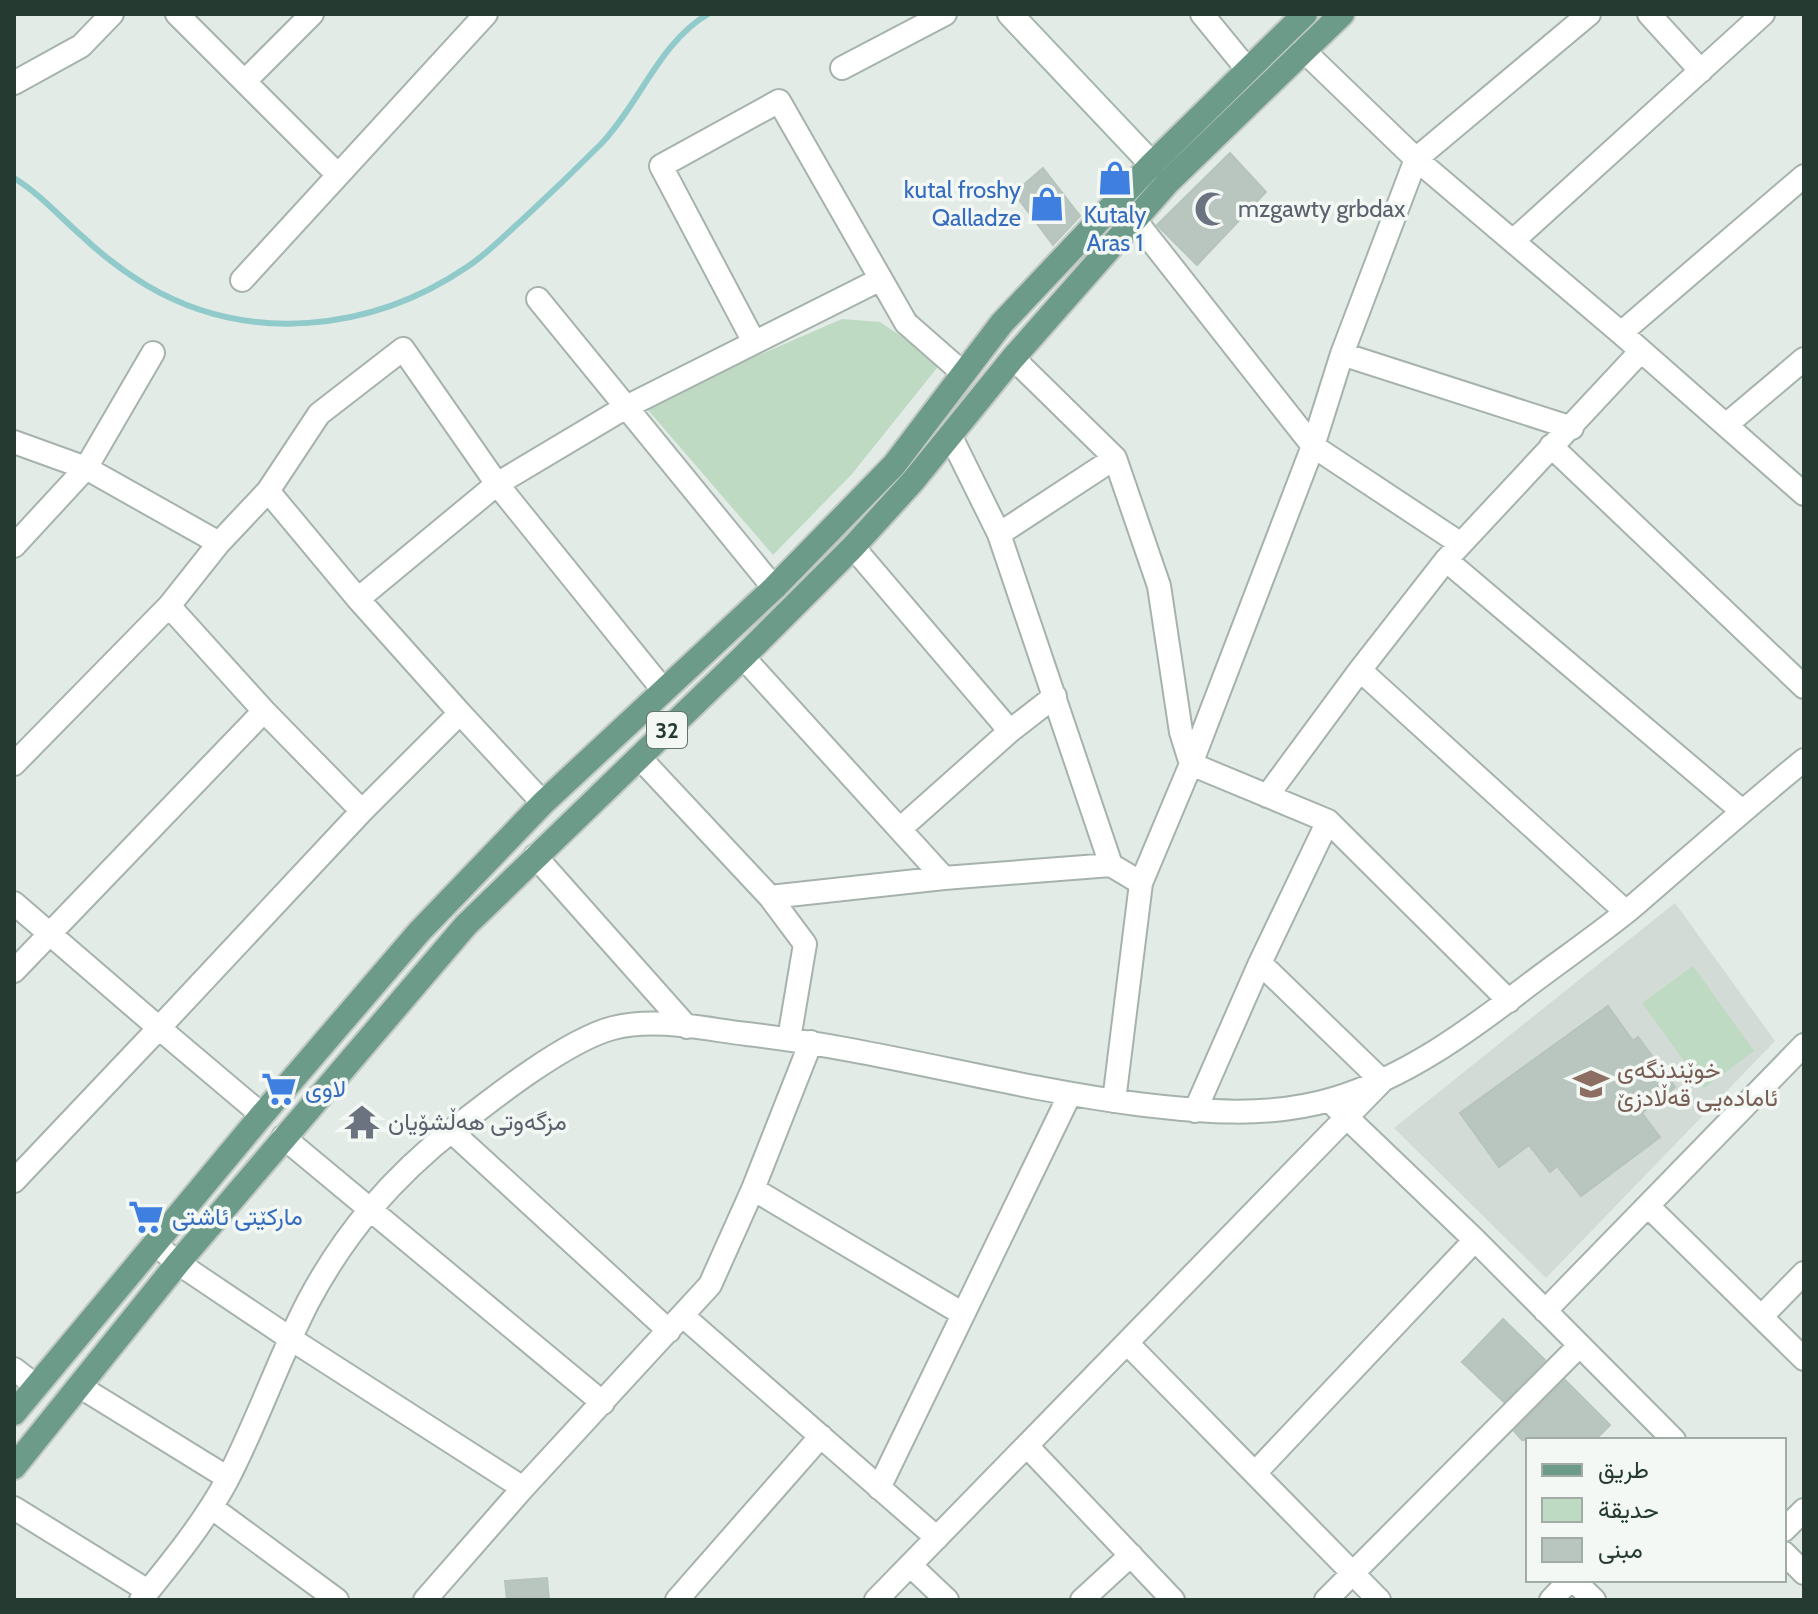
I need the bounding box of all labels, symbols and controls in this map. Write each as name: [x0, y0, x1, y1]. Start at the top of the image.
shop icon: Kutaly Aras 1: [1096, 159, 1134, 197]
place label: kutal froshy Qalladze: [904, 175, 1021, 232]
shop icon: kutal froshy Qalladze: [1028, 185, 1066, 223]
mosque icon: mzgawty grbdax: [1193, 190, 1231, 228]
place label: mzgawty grbdax: [1238, 194, 1406, 223]
place label: Kutaly Aras 1: [1084, 200, 1146, 257]
road number: 32: [647, 712, 687, 748]
place label: خوێندنگەی ئامادەیی قەڵادزێ: [1617, 1055, 1778, 1113]
school or university icon: خوێندنگەی ئامادەیی قەڵادزێ: [1572, 1065, 1610, 1103]
supermarket icon: لاوی: [260, 1070, 298, 1108]
place label: لاوی: [305, 1074, 346, 1104]
temple icon: مزگەوتی ھەڵشۆیان: [343, 1103, 381, 1141]
place label: مزگەوتی ھەڵشۆیان: [388, 1107, 567, 1137]
supermarket icon: مارکێتی ئاشتی: [127, 1198, 165, 1236]
place label: مارکێتی ئاشتی: [172, 1202, 303, 1232]
legend: [1526, 1438, 1786, 1582]
text: طريق: [1598, 1455, 1649, 1485]
text: حديقة: [1598, 1495, 1659, 1524]
text: مبنى: [1598, 1535, 1643, 1564]

